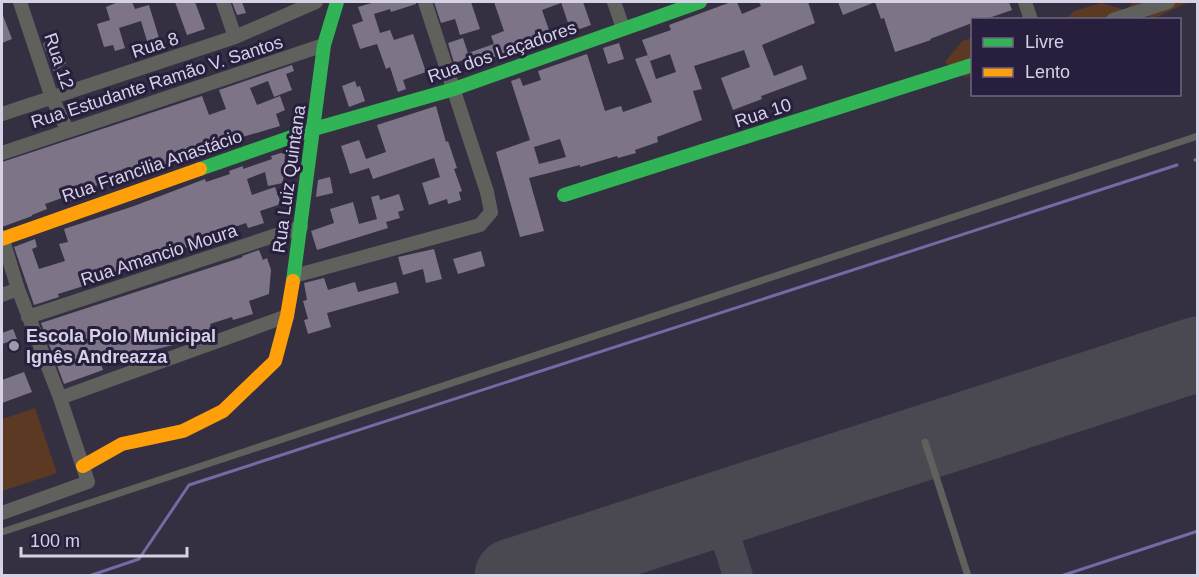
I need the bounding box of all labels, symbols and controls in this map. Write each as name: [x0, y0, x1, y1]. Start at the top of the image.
street label: Rua dos Laçadores: [425, 17, 579, 87]
legend: [971, 18, 1181, 96]
street label: Rua 8: [129, 28, 181, 62]
street label: Rua 12: [40, 30, 78, 92]
street label: Rua Estudante Ramão V. Santos: [29, 32, 285, 132]
text: Livre: [1025, 32, 1064, 52]
text: Lento: [1025, 62, 1070, 82]
street label: Rua 10: [732, 95, 794, 131]
street label: Rua Luiz Quintana: [269, 103, 309, 254]
street label: Rua Francilia Anastácio: [59, 126, 245, 206]
street label: Rua Amancio Moura: [78, 220, 241, 290]
place label: Escola Polo Municipal Ignês Andreazza: [26, 326, 216, 367]
marker: Escola Polo Municipal Ignês Andreazza: [7, 339, 21, 353]
scale bar: [21, 520, 188, 558]
text: 100 m: [30, 531, 80, 551]

